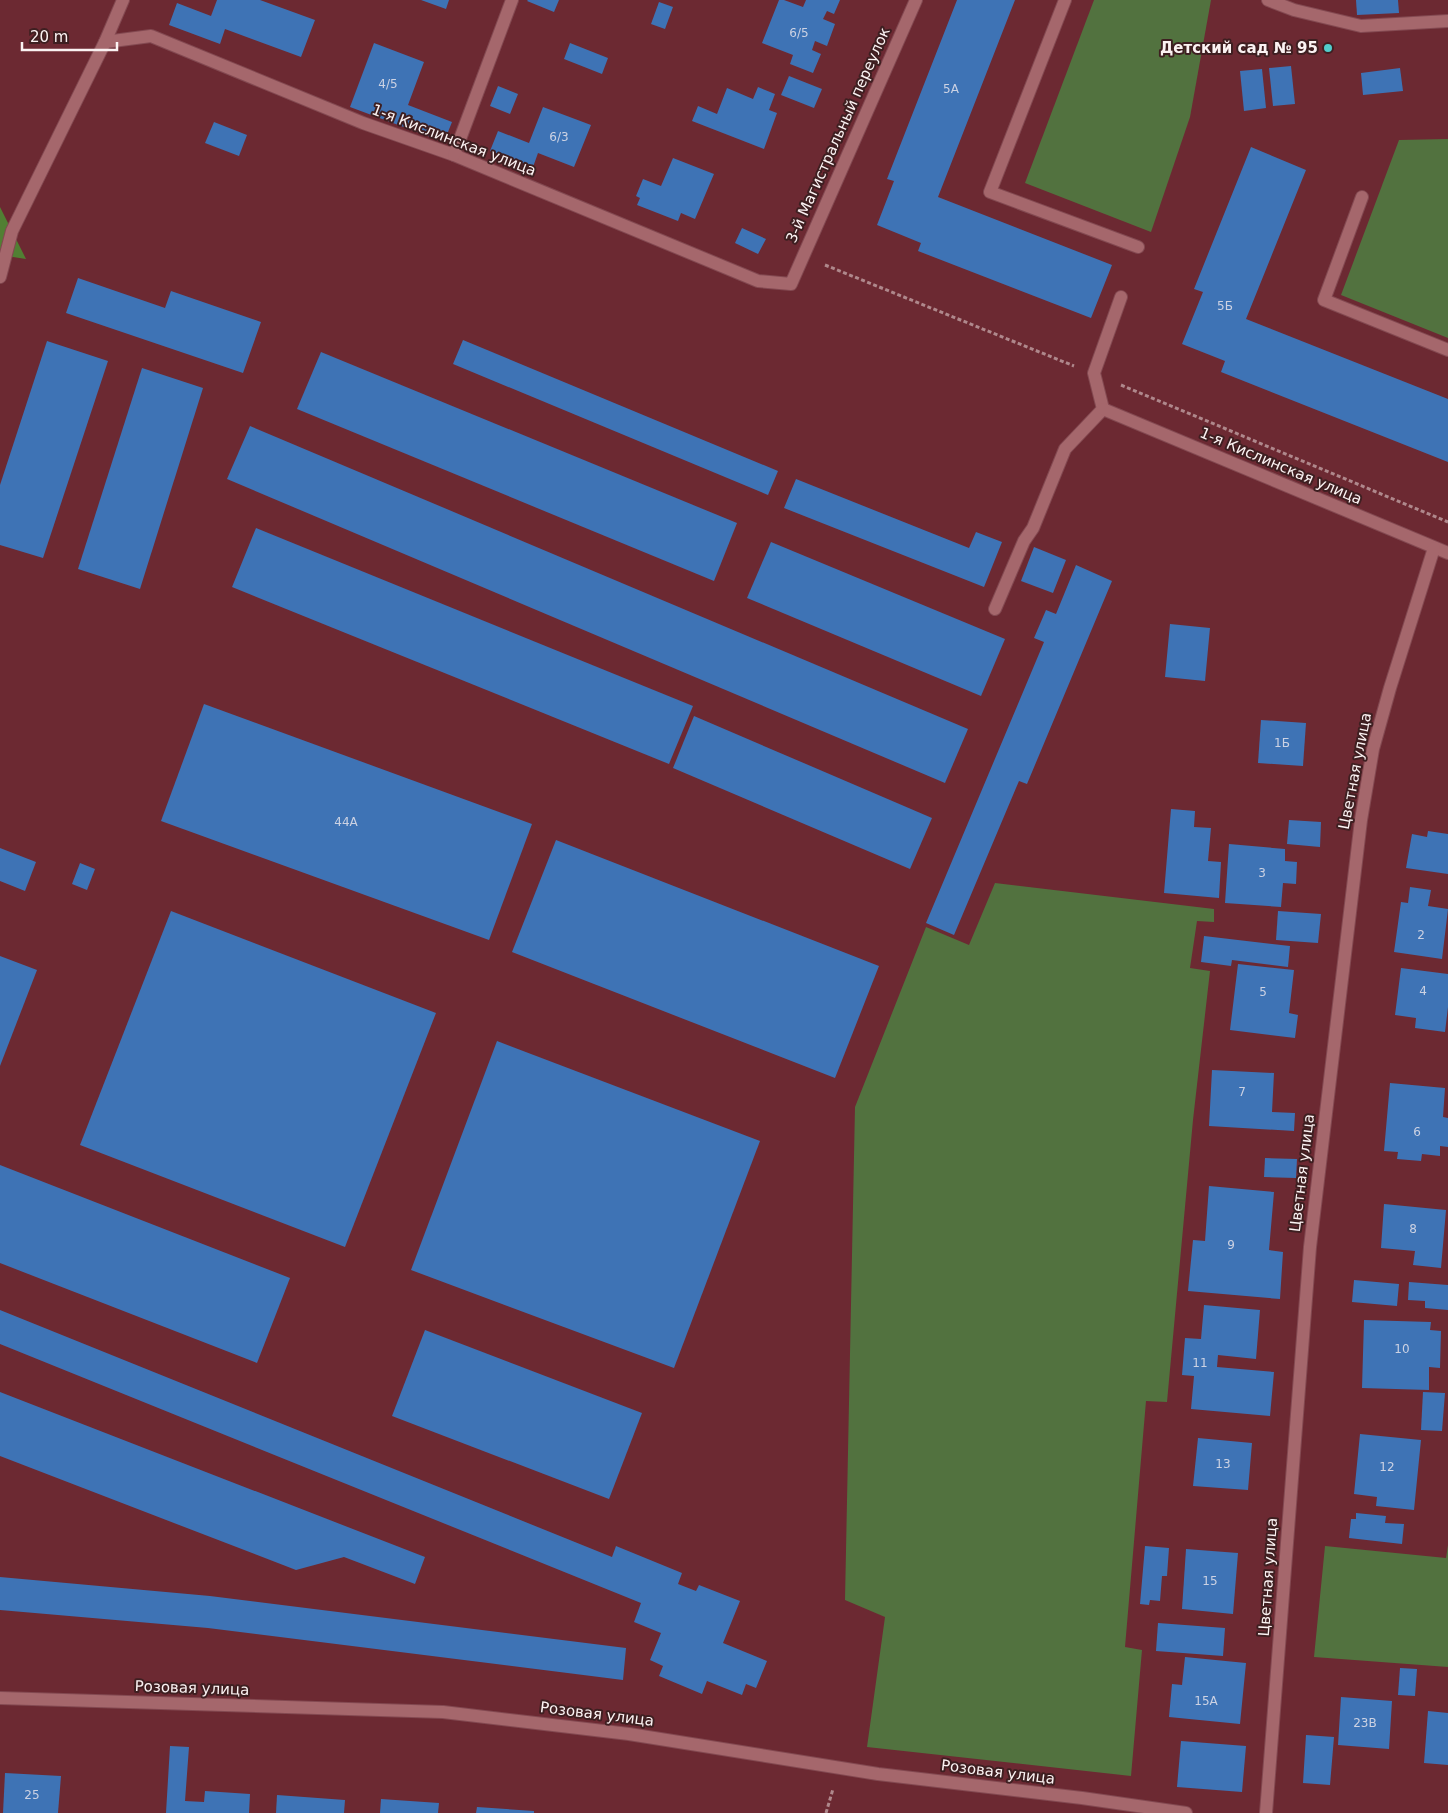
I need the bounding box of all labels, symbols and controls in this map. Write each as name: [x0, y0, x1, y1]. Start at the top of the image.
scale bar: [22, 20, 118, 52]
street label: 3-й Магистральный переулок: [782, 24, 894, 246]
house number: 6/5: [789, 26, 809, 40]
text: 20 m: [30, 28, 68, 46]
place label: Детский сад № 95: [1160, 39, 1318, 57]
marker: Детский сад № 95: [1322, 42, 1334, 54]
house number: 4/5: [378, 77, 398, 91]
house number: 5А: [943, 82, 960, 96]
street label: 1-я Кислинская улица: [369, 100, 539, 180]
house number: 6/3: [549, 130, 569, 144]
house number: 5Б: [1217, 299, 1233, 313]
street label: 1-я Кислинская улица: [1197, 424, 1365, 508]
street label: Цветная улица: [1335, 711, 1375, 831]
house number: 1Б: [1274, 736, 1290, 750]
house number: 44А: [334, 815, 359, 829]
house number: 3: [1258, 866, 1266, 880]
house number: 2: [1417, 928, 1425, 942]
house number: 4: [1419, 984, 1427, 998]
house number: 5: [1259, 985, 1267, 999]
house number: 7: [1238, 1085, 1246, 1099]
street label: Цветная улица: [1286, 1113, 1318, 1233]
house number: 6: [1413, 1125, 1421, 1139]
house number: 8: [1409, 1222, 1417, 1236]
house number: 9: [1227, 1238, 1235, 1252]
house number: 10: [1394, 1342, 1410, 1356]
house number: 11: [1192, 1356, 1208, 1370]
house number: 13: [1215, 1457, 1231, 1471]
house number: 12: [1379, 1460, 1395, 1474]
street label: Цветная улица: [1255, 1517, 1281, 1637]
house number: 15: [1202, 1574, 1218, 1588]
street label: Розовая улица: [134, 1677, 250, 1699]
house number: 15А: [1194, 1694, 1219, 1708]
street label: Розовая улица: [539, 1698, 655, 1730]
house number: 23В: [1353, 1716, 1377, 1730]
street label: Розовая улица: [940, 1756, 1056, 1788]
house number: 25: [24, 1788, 40, 1802]

